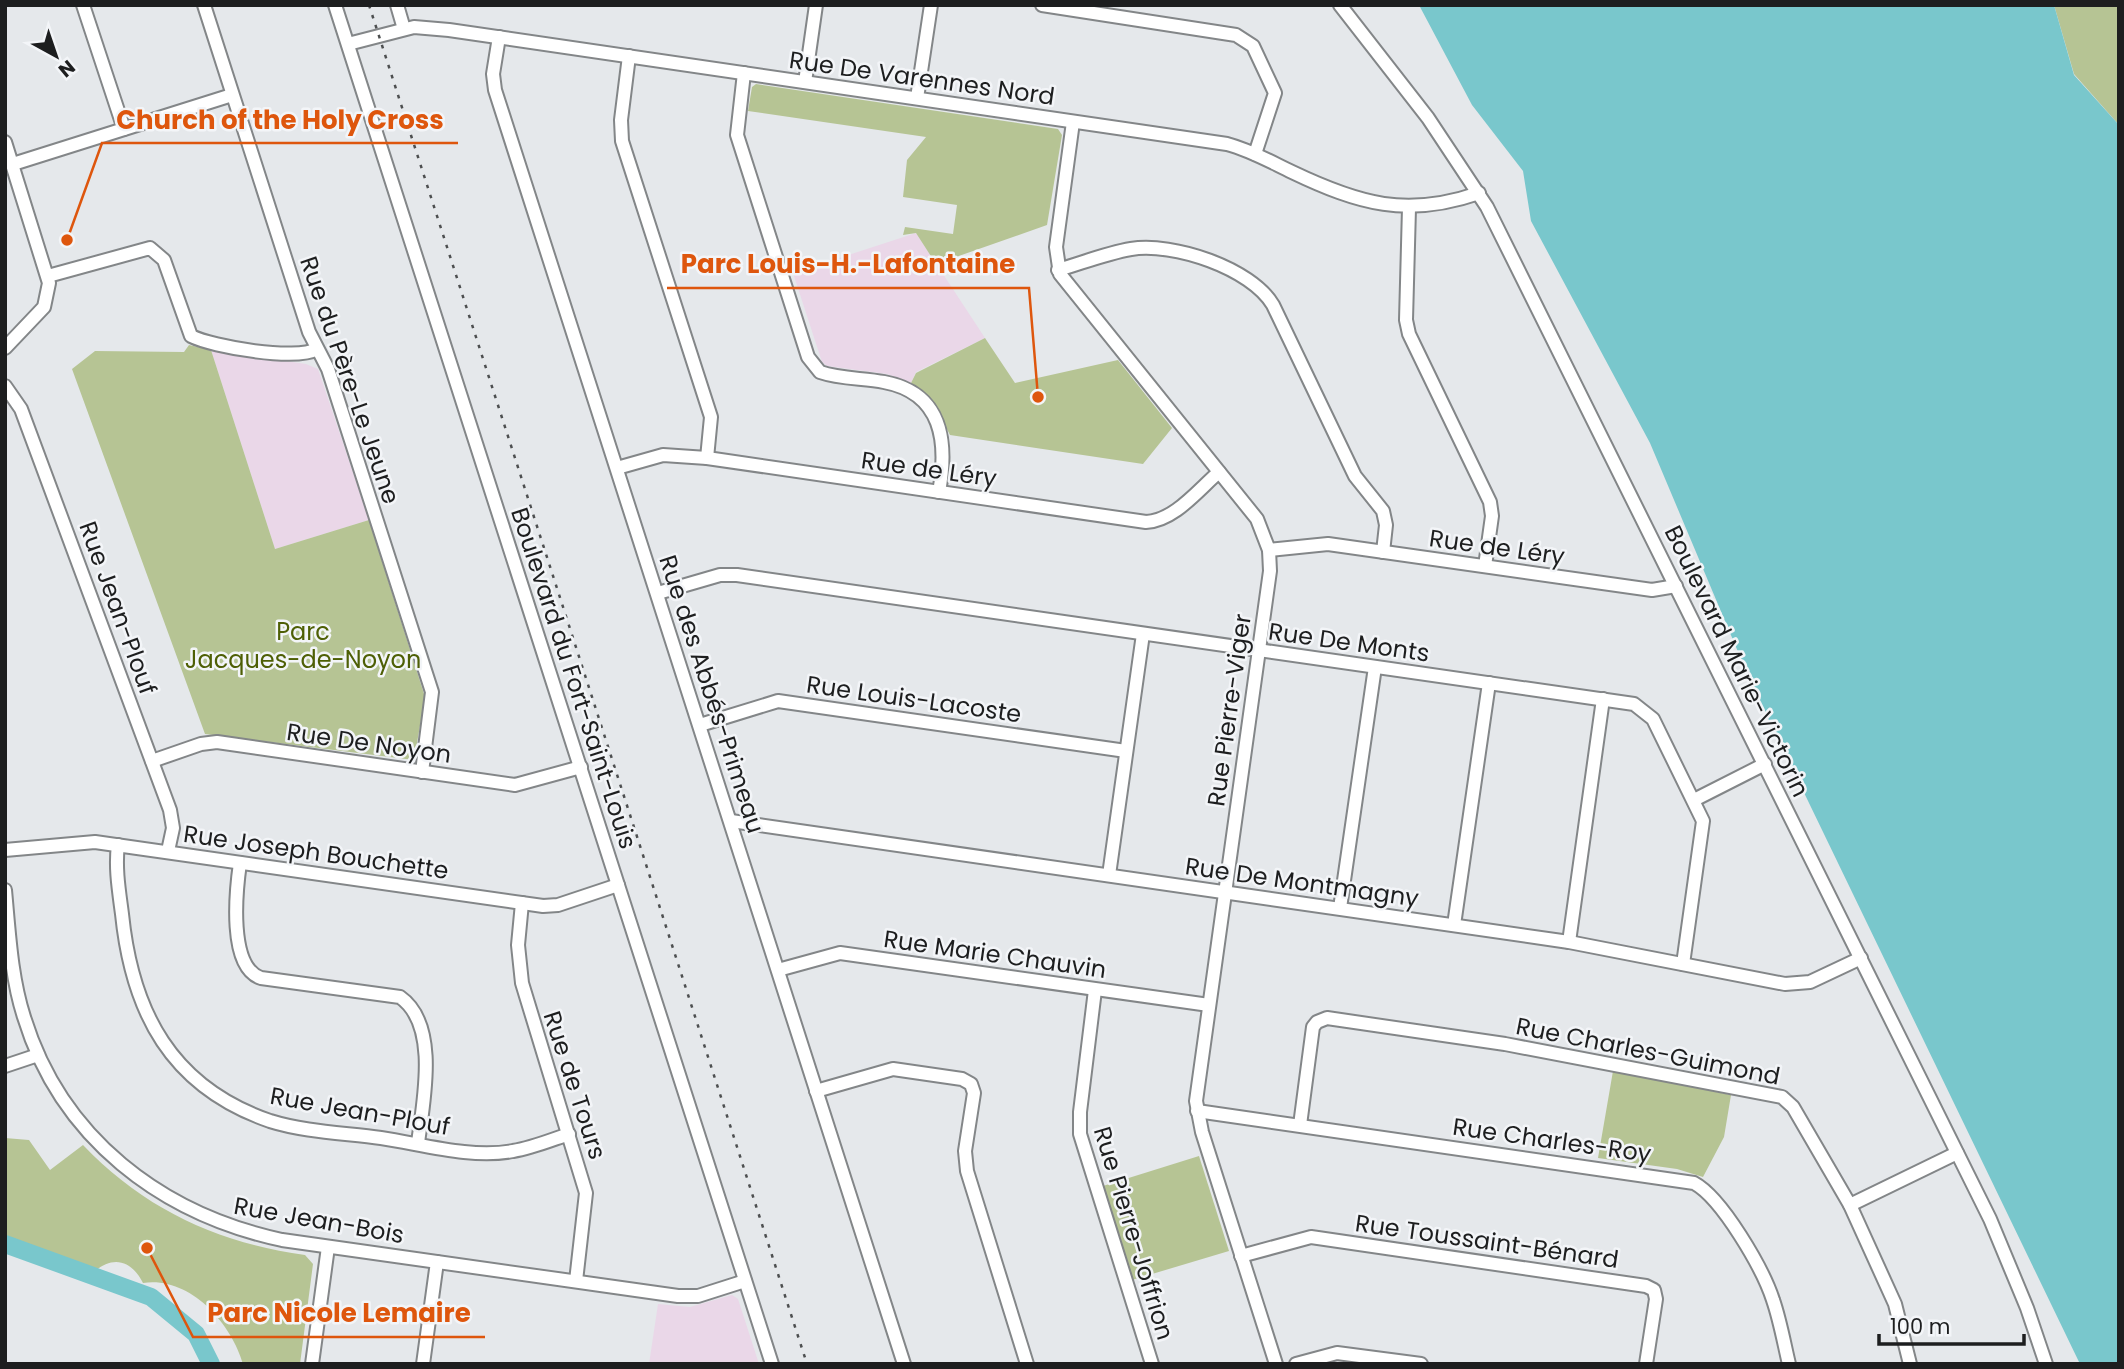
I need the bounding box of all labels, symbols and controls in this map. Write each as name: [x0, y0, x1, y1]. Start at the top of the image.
north arrow: [21, 21, 91, 91]
street label: Rue De Varennes Nord: [787, 43, 1057, 113]
text: N: [52, 54, 81, 84]
callout: Church of the Holy Cross: [102, 96, 458, 143]
text: Church of the Holy Cross: [116, 102, 444, 138]
callout: Parc Louis-H.-Lafontaine: [667, 241, 1029, 288]
text: Parc Louis-H.-Lafontaine: [681, 246, 1015, 282]
street label: Rue du Père-Le Jeune: [292, 252, 408, 508]
street label: Rue de Léry: [859, 443, 999, 495]
street label: Boulevard du Fort-Saint-Louis: [503, 503, 645, 853]
street label: Rue Jean-Plouf: [71, 517, 165, 699]
street label: Boulevard Marie-Victorin: [1657, 520, 1817, 802]
street label: Rue de Léry: [1427, 521, 1567, 573]
street label: Rue des Abbés-Primeau: [651, 551, 773, 837]
street label: Rue Pierre-Viger: [1199, 612, 1259, 808]
street label: Rue De Monts: [1266, 614, 1432, 670]
park label: Parc Jacques-de-Noyon: [185, 615, 421, 676]
street label: Rue Louis-Lacoste: [804, 668, 1024, 730]
street label: Rue De Noyon: [285, 715, 453, 771]
street label: Rue Joseph Bouchette: [181, 817, 451, 887]
street label: Rue De Montmagny: [1183, 849, 1421, 915]
street label: Rue Marie Chauvin: [882, 922, 1108, 986]
street label: Rue de Tours: [536, 1007, 614, 1163]
street label: Rue Charles-Guimond: [1513, 1009, 1783, 1093]
street label: Rue Jean-Plouf: [267, 1079, 453, 1143]
street label: Rue Charles-Roy: [1451, 1110, 1654, 1170]
street label: Rue Pierre-Joffrion: [1086, 1122, 1182, 1344]
street label: Rue Jean-Bois: [231, 1189, 407, 1251]
street label: Rue Toussaint-Bénard: [1353, 1206, 1621, 1276]
callout: Parc Nicole Lemaire: [193, 1290, 485, 1337]
text: Parc Nicole Lemaire: [207, 1295, 471, 1331]
scale bar: [1879, 1302, 2024, 1346]
text: 100 m: [1890, 1312, 1950, 1341]

